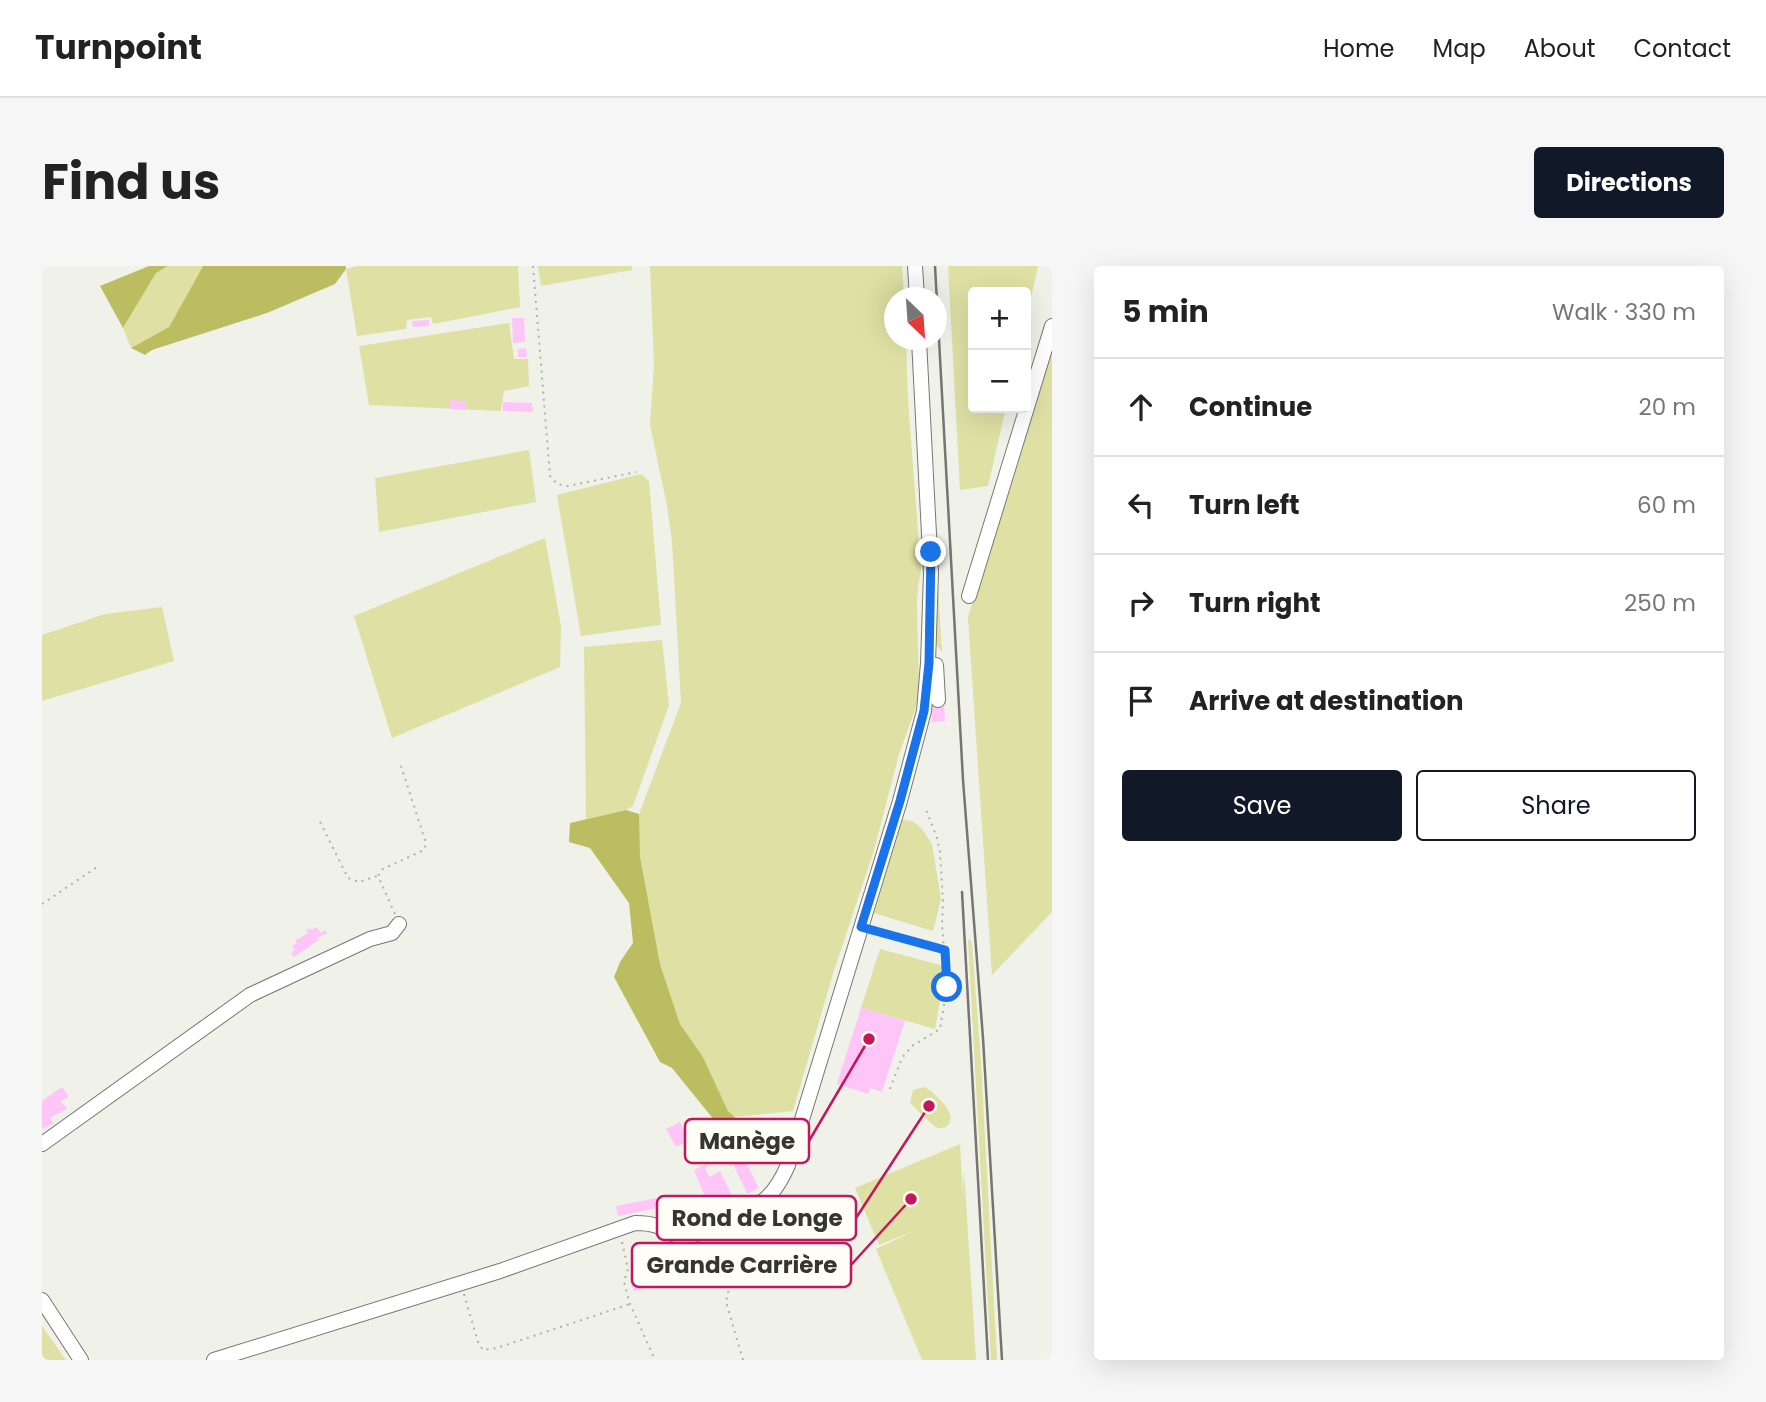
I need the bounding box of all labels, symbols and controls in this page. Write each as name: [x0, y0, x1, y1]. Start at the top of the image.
text: Turnpoint: [35, 24, 202, 71]
text: Home: [1323, 32, 1395, 65]
text: Map: [1433, 32, 1486, 65]
text: About: [1524, 32, 1595, 65]
text: Contact: [1633, 32, 1731, 65]
button: Directions: [1534, 147, 1724, 218]
text: Find us: [42, 148, 220, 216]
north arrow: [884, 287, 947, 350]
map controls: [968, 287, 1031, 413]
button: +: [968, 287, 1031, 350]
text: 5 min: [1122, 290, 1209, 333]
text: Walk · 330 m: [1552, 296, 1696, 328]
button: −: [968, 350, 1031, 413]
icon: ahead: [1122, 388, 1160, 426]
text: Continue: [1189, 389, 1312, 425]
text: 20 m: [1638, 391, 1696, 423]
icon: left: [1122, 486, 1160, 524]
text: Turn left: [1189, 487, 1300, 523]
text: 60 m: [1637, 489, 1696, 521]
route end: [915, 536, 946, 567]
icon: right: [1122, 584, 1160, 622]
text: Turn right: [1189, 585, 1321, 621]
text: 250 m: [1624, 587, 1696, 619]
icon: arrive: [1122, 682, 1160, 720]
text: Arrive at destination: [1189, 683, 1464, 719]
button: Save: [1122, 770, 1402, 841]
button: Share: [1416, 770, 1696, 841]
route start: [931, 971, 962, 1002]
callout: Manège: [685, 1119, 809, 1163]
text: Manège: [699, 1125, 795, 1157]
callout: Rond de Longe: [657, 1196, 856, 1240]
text: Rond de Longe: [671, 1202, 843, 1234]
callout: Grande Carrière: [632, 1243, 851, 1287]
text: Grande Carrière: [647, 1249, 837, 1281]

